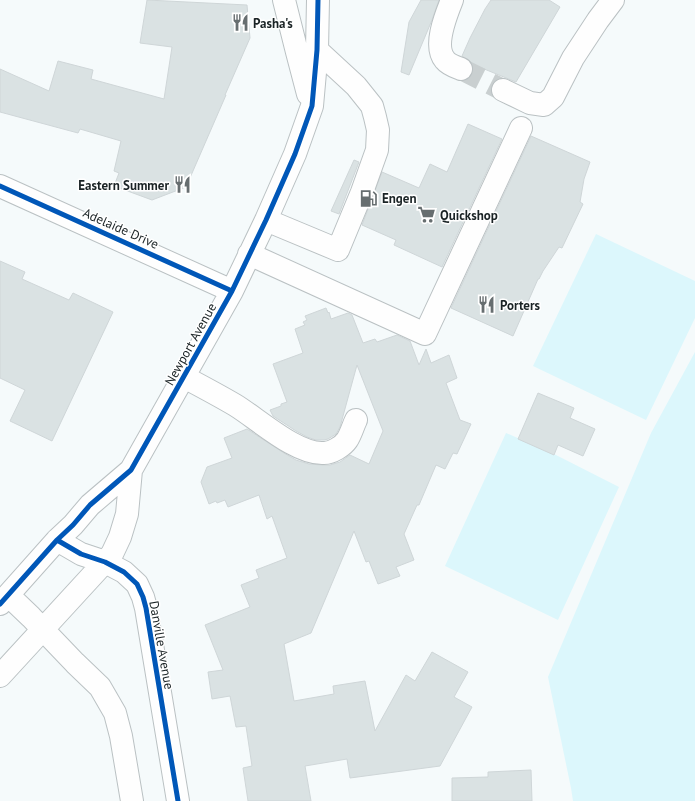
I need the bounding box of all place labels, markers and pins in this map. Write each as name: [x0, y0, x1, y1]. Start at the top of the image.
restaurant icon: Pasha's: [230, 13, 250, 33]
place label: Pasha's: [253, 15, 293, 32]
restaurant icon: Eastern Summer: [172, 175, 192, 195]
place label: Eastern Summer: [78, 177, 169, 194]
fuel station icon: Engen: [359, 188, 379, 208]
place label: Engen: [382, 190, 417, 207]
supermarket icon: Quickshop: [417, 205, 437, 225]
place label: Quickshop: [440, 207, 498, 224]
restaurant icon: Porters: [477, 295, 497, 315]
place label: Porters: [500, 297, 541, 314]

